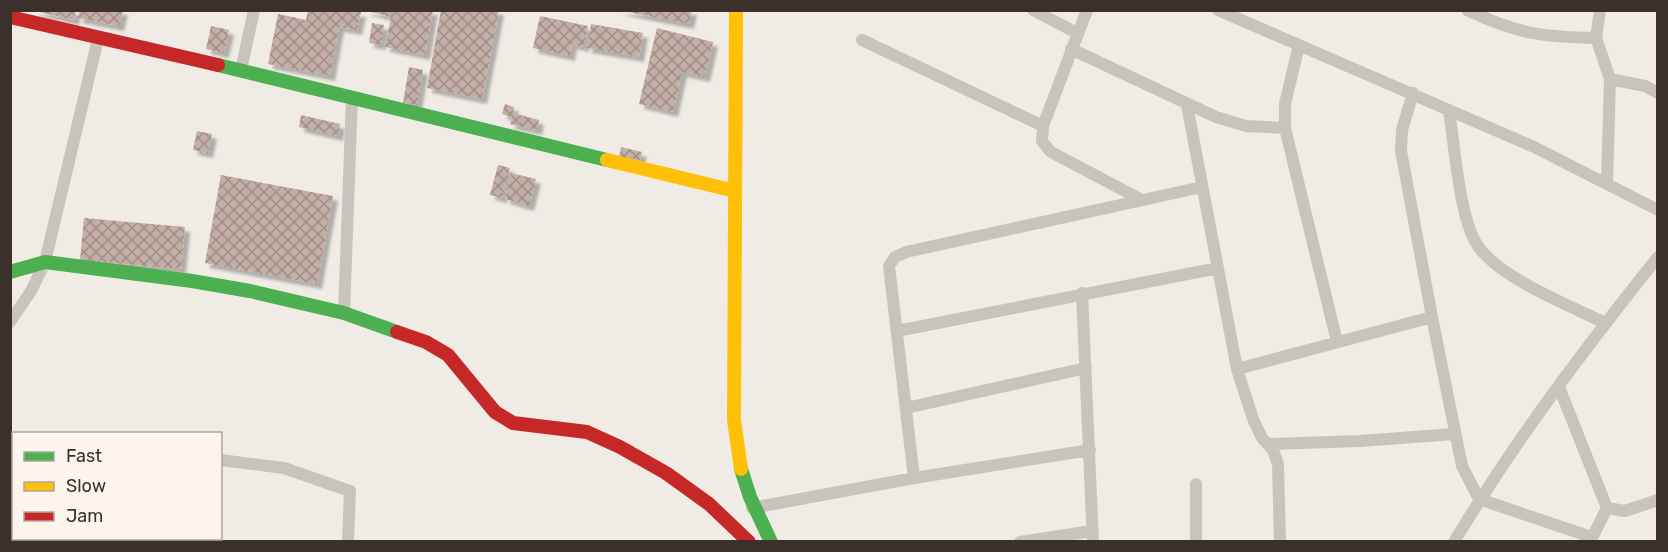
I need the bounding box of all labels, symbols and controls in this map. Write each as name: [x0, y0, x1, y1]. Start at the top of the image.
legend: [12, 432, 222, 540]
text: Fast: [66, 445, 102, 467]
text: Slow: [66, 475, 106, 497]
text: Jam: [66, 505, 103, 527]

